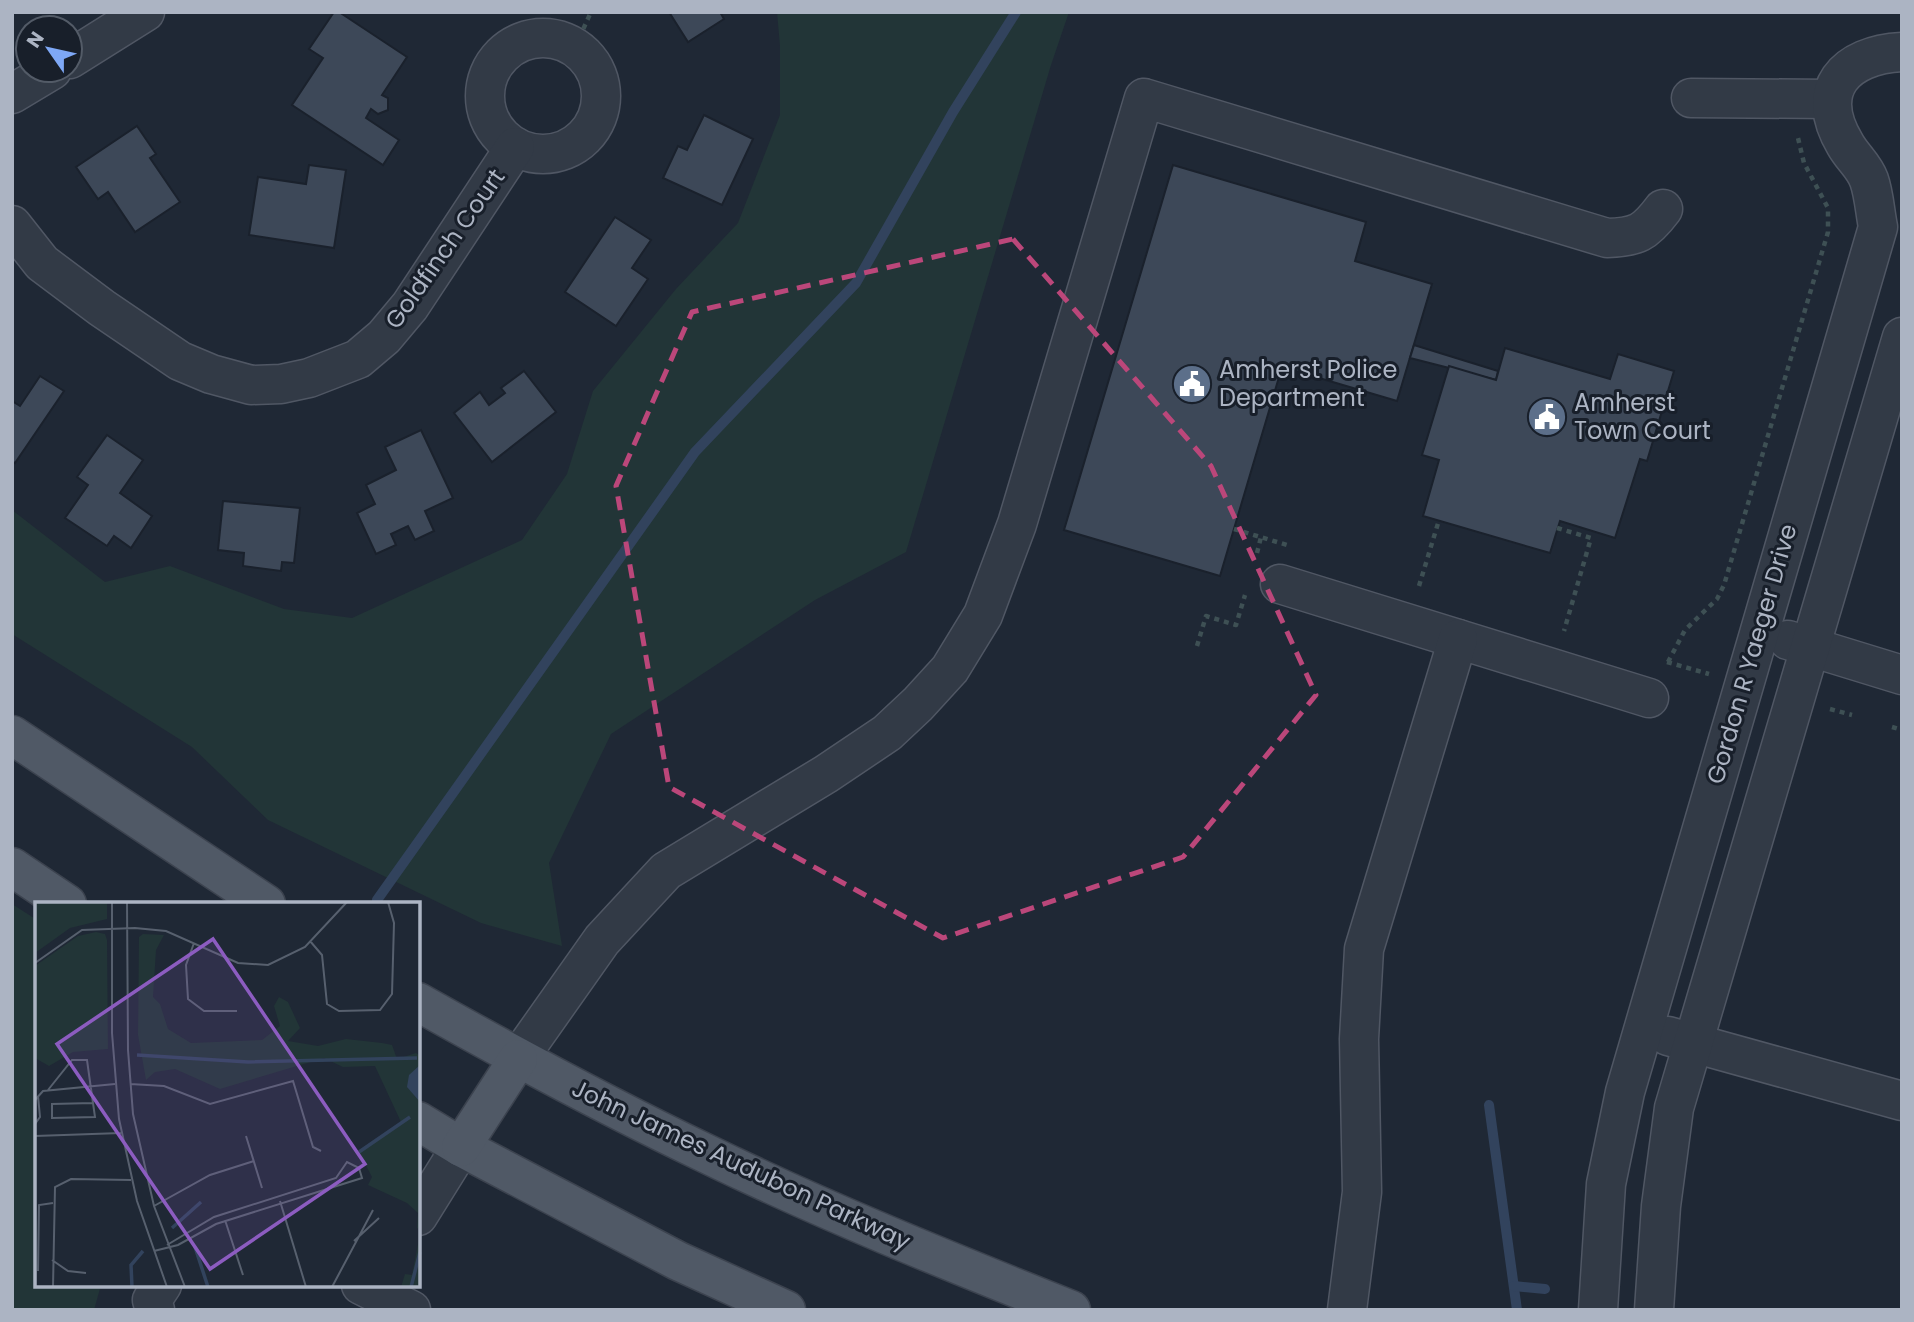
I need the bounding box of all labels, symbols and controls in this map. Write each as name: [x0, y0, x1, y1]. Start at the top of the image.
north arrow: [14, 14, 84, 84]
text: N: [20, 26, 51, 53]
street label: Goldfinch Court: [377, 162, 512, 335]
place label: Amherst Police Department: [1219, 353, 1397, 414]
public building icon: Amherst Police Department: [1171, 363, 1213, 405]
place label: Amherst Town Court: [1574, 386, 1711, 447]
public building icon: Amherst Town Court: [1526, 396, 1568, 438]
street label: Gordon R Yaeger Drive: [1699, 520, 1804, 788]
inset map: [35, 902, 420, 1287]
street label: John James Audubon Parkway: [567, 1071, 916, 1258]

